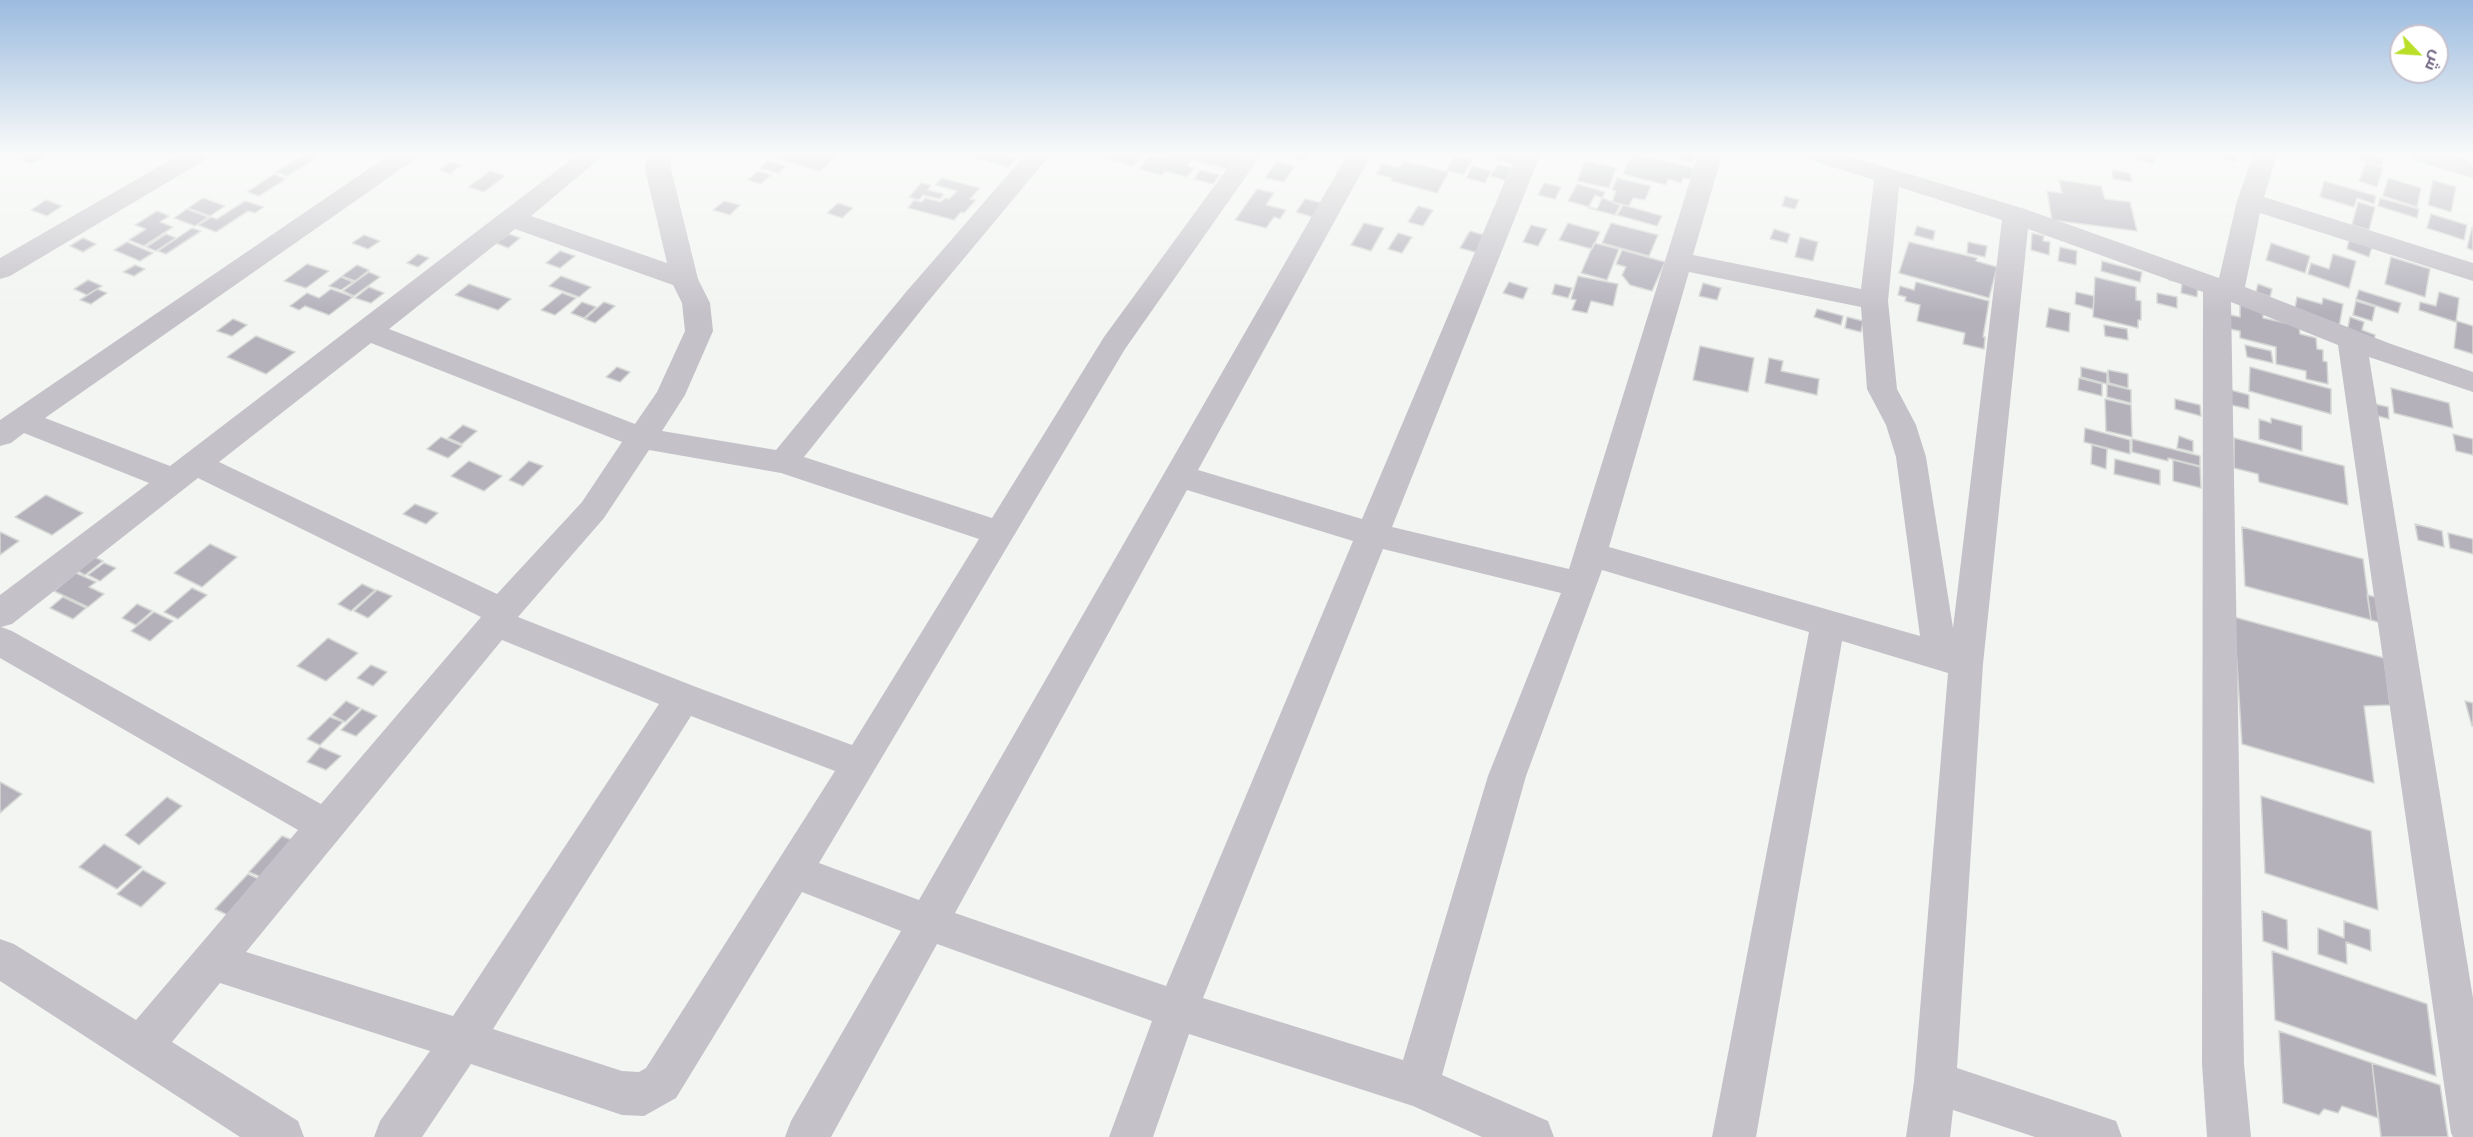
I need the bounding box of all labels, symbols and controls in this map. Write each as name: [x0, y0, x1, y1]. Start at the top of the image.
north arrow: [2389, 24, 2449, 84]
text: ش: [2420, 47, 2448, 75]

